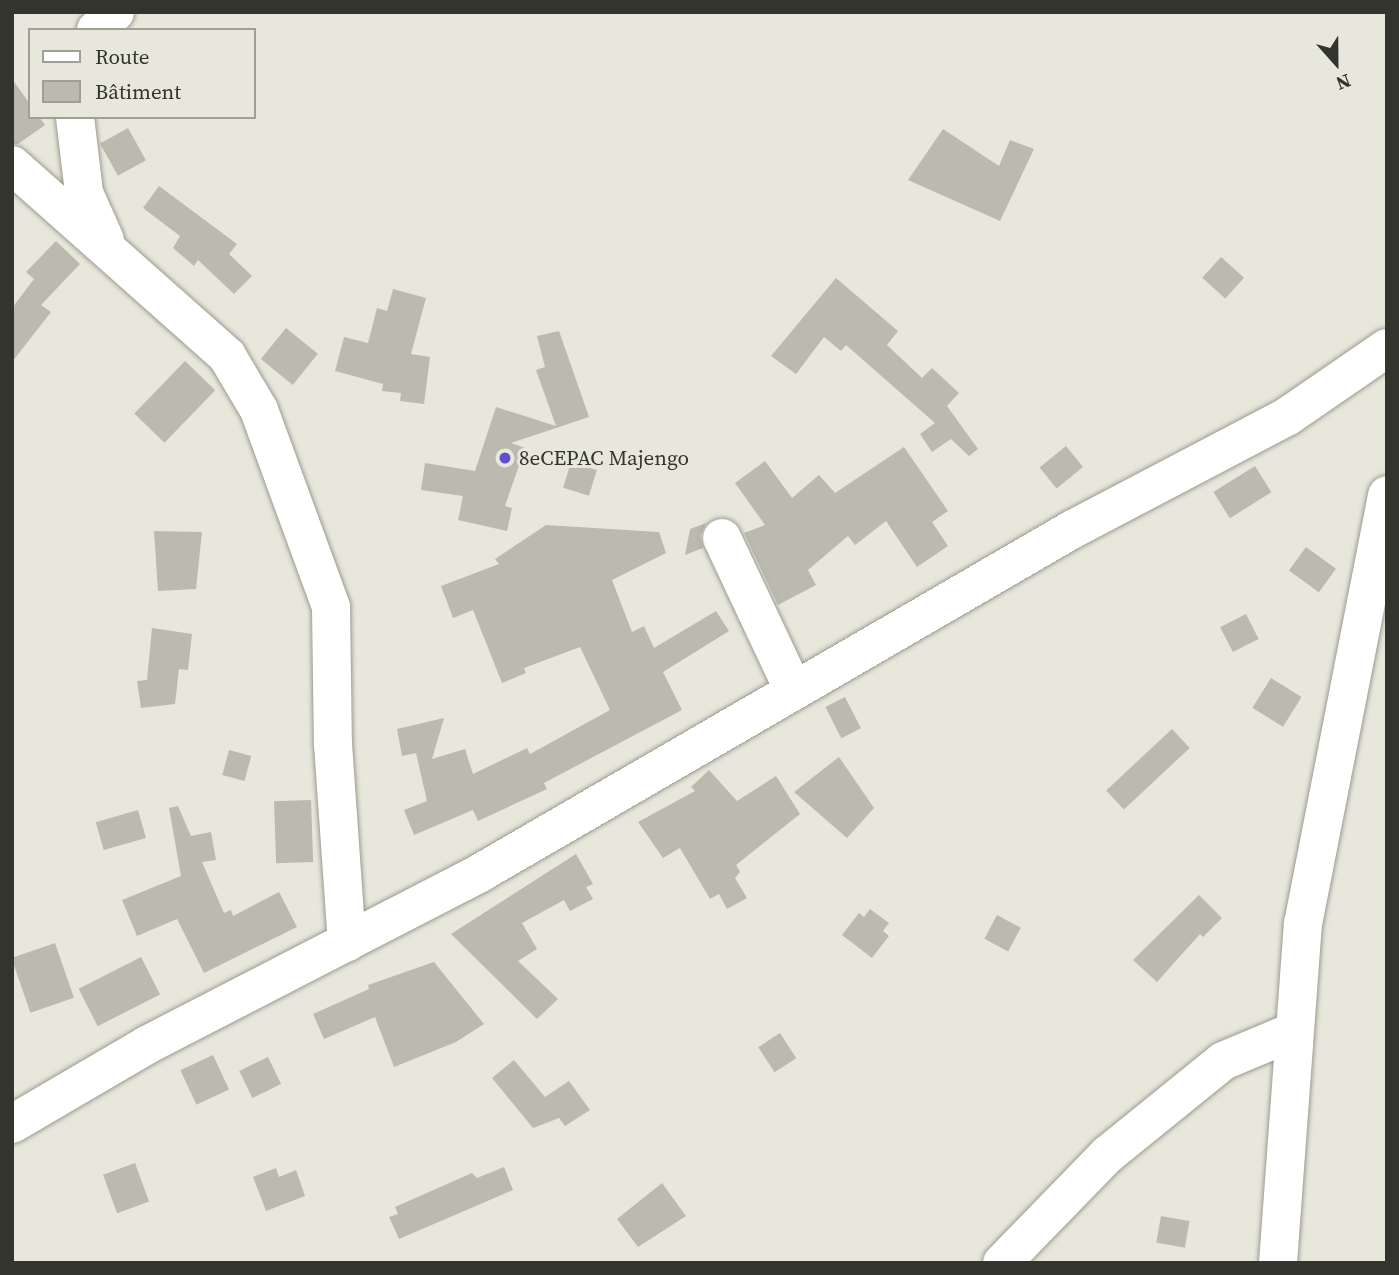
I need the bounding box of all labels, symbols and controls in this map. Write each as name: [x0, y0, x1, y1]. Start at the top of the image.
legend: [28, 28, 256, 119]
north arrow: [1301, 28, 1371, 98]
text: Route: [95, 42, 150, 71]
text: N: [1332, 68, 1355, 97]
text: Bâtiment: [95, 77, 181, 106]
place label: 8eCEPAC Majengo: [519, 445, 689, 471]
marker: 8eCEPAC Majengo: [497, 450, 513, 466]

